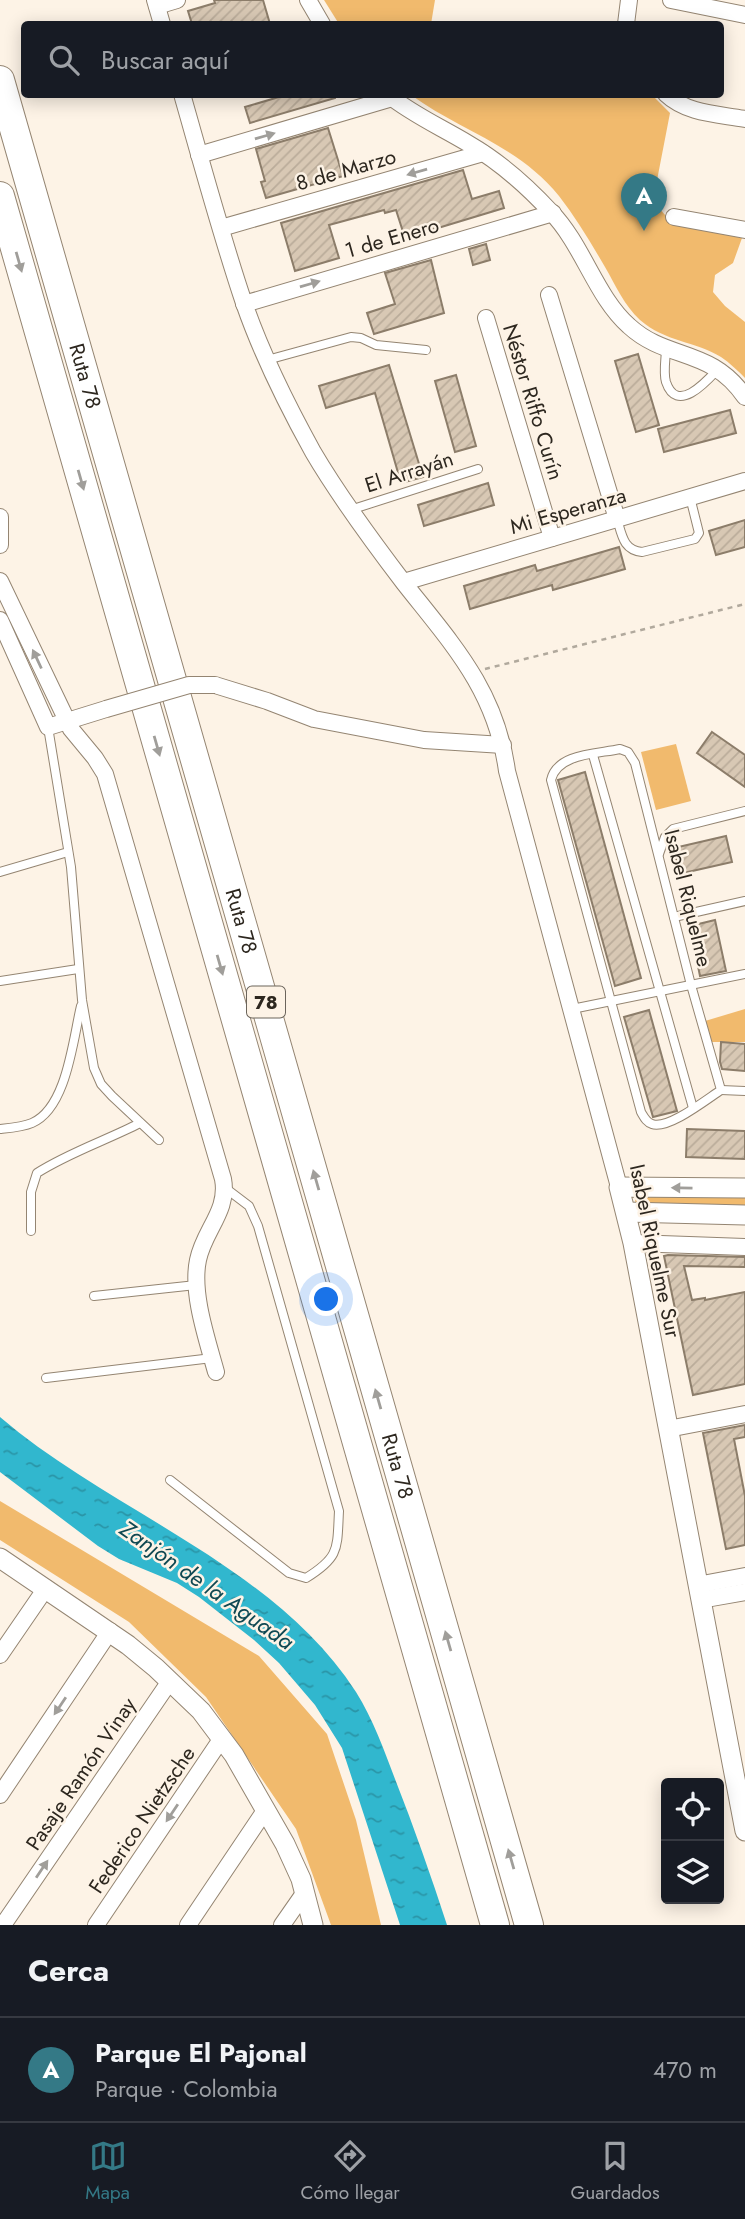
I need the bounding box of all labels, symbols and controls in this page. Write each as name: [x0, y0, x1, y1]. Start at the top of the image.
search box: [21, 21, 724, 98]
icon: search: [45, 41, 83, 79]
text: Buscar aquí: [101, 41, 229, 79]
one-way arrow: [255, 130, 276, 140]
street label: 8 de Marzo: [293, 141, 399, 199]
one-way arrow: [407, 167, 428, 177]
pin: A: [621, 173, 667, 231]
street label: 1 de Enero: [341, 210, 443, 266]
one-way arrow: [14, 251, 24, 272]
one-way arrow: [299, 279, 320, 289]
street label: Néstor Riffo Curín: [495, 320, 571, 484]
street label: Ruta 78: [61, 340, 109, 412]
street label: El Arrayán: [361, 444, 457, 500]
one-way arrow: [77, 470, 87, 491]
street label: Mi Esperanza: [506, 480, 630, 542]
one-way arrow: [31, 649, 43, 669]
one-way arrow: [153, 736, 163, 757]
street label: Isabel Riquelme: [656, 826, 720, 970]
street label: Ruta 78: [218, 885, 265, 957]
one-way arrow: [215, 954, 226, 976]
road number: 78: [247, 986, 285, 1018]
street label: Isabel Riquelme Sur: [622, 1161, 688, 1341]
one-way arrow: [310, 1168, 321, 1190]
one-way arrow: [671, 1182, 693, 1194]
your location: [309, 1282, 343, 1316]
one-way arrow: [372, 1387, 383, 1409]
street label: Ruta 78: [374, 1430, 421, 1502]
water label: Zanjón de la Aguada: [112, 1511, 301, 1658]
one-way arrow: [442, 1630, 452, 1651]
street label: Pasaje Ramón Vinay: [19, 1691, 144, 1856]
one-way arrow: [53, 1697, 67, 1715]
street label: Federico Nietzsche: [82, 1740, 202, 1899]
map controls: [661, 1778, 724, 1904]
button: locate: [661, 1778, 724, 1841]
one-way arrow: [165, 1803, 178, 1823]
button: layers: [661, 1841, 724, 1904]
one-way arrow: [505, 1849, 515, 1870]
one-way arrow: [35, 1860, 49, 1878]
text: Cerca: [28, 1949, 109, 1992]
text: Parque El Pajonal: [95, 2034, 307, 2072]
text: A: [43, 2053, 59, 2087]
text: 470 m: [653, 2053, 717, 2087]
text: Parque · Colombia: [95, 2072, 278, 2106]
tab: Mapa: [85, 2137, 130, 2206]
tab: Cómo llegar: [301, 2137, 400, 2206]
tab: Guardados: [570, 2137, 660, 2206]

